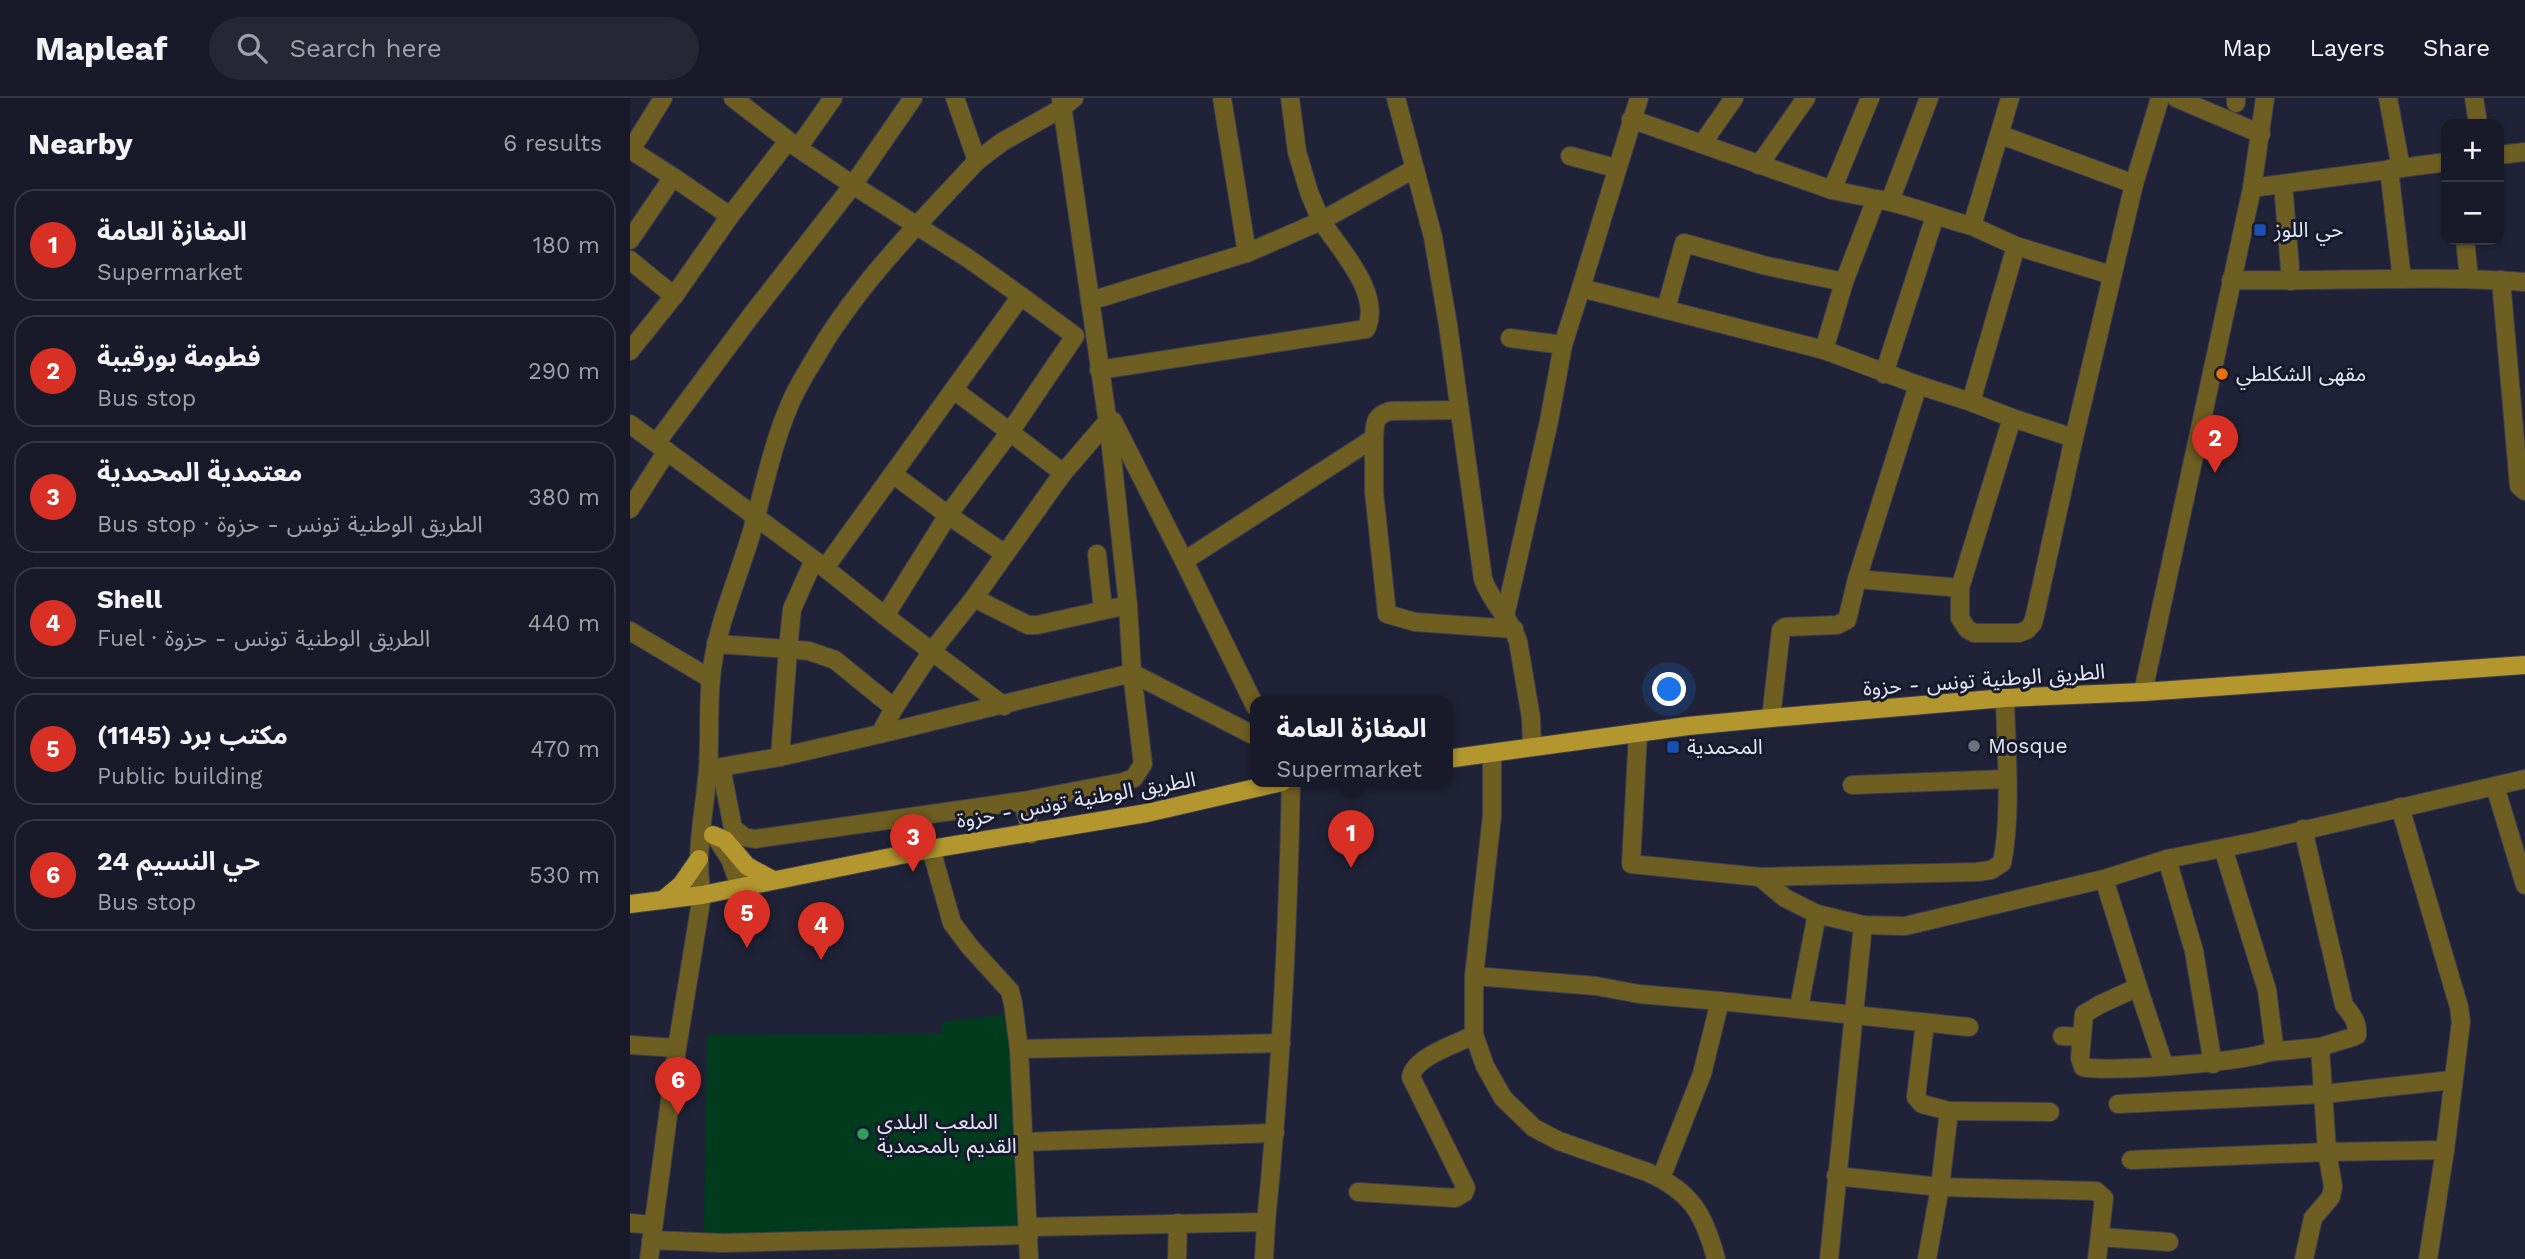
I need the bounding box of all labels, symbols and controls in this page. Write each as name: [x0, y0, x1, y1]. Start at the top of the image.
search box: [209, 17, 699, 80]
text: Mapleaf: [35, 29, 167, 68]
icon: search: [233, 29, 271, 67]
text: Search here: [289, 33, 442, 63]
text: Map: [2223, 34, 2271, 62]
text: Layers: [2309, 34, 2385, 62]
text: Share: [2423, 34, 2490, 62]
map controls: [2441, 119, 2504, 245]
button: +: [2441, 119, 2504, 182]
text: Nearby: [28, 126, 133, 161]
text: 6 results: [503, 130, 602, 157]
button: −: [2441, 182, 2504, 245]
text: المغازة العامة: [97, 216, 247, 246]
place label: حي اللوز: [2273, 217, 2343, 246]
marker: حي اللوز: [2252, 222, 2268, 238]
text: 1: [48, 232, 58, 259]
text: 180 m: [533, 232, 600, 259]
text: Supermarket: [97, 259, 242, 286]
text: فطومة بورقيبة: [97, 342, 261, 372]
text: 2: [46, 358, 60, 385]
text: 290 m: [528, 358, 600, 385]
place label: مقهى الشكلطي: [2236, 361, 2366, 390]
marker: مقهى الشكلطي: [2214, 366, 2230, 382]
text: Bus stop: [97, 385, 196, 412]
pin: 2: [2192, 415, 2238, 473]
text: معتمدية المحمدية: [97, 457, 302, 487]
text: 3: [46, 484, 60, 511]
text: 380 m: [528, 484, 600, 511]
text: Bus stop · الطريق الوطنية تونس - حزوة: [97, 511, 483, 538]
text: Shell: [97, 584, 162, 614]
text: 4: [46, 610, 60, 637]
text: 440 m: [528, 610, 600, 637]
text: Fuel · الطريق الوطنية تونس - حزوة: [97, 625, 430, 652]
street label: الطريق الوطنية تونس - حزوة: [1862, 659, 2106, 701]
your location: [1652, 672, 1686, 706]
popup: [1250, 696, 1453, 787]
text: المغازة العامة: [1277, 713, 1426, 743]
text: مكتب برد (1145): [97, 720, 288, 750]
place label: Mosque: [1988, 733, 2068, 758]
place label: المحمدية: [1687, 734, 1763, 759]
text: 5: [46, 736, 60, 763]
text: 470 m: [531, 736, 600, 763]
marker: Mosque: [1966, 738, 1982, 754]
marker: المحمدية: [1665, 739, 1681, 755]
text: Supermarket: [1277, 756, 1422, 783]
text: Public building: [97, 763, 262, 790]
street label: الطريق الوطنية تونس - حزوة: [954, 766, 1198, 834]
pin: 1: [1328, 810, 1374, 868]
pin: 3: [890, 814, 936, 872]
text: حي النسيم 24: [97, 846, 260, 876]
text: 6: [46, 862, 60, 889]
text: 530 m: [529, 862, 600, 889]
text: Bus stop: [97, 889, 196, 916]
pin: 5: [724, 890, 770, 948]
pin: 4: [798, 902, 844, 960]
pin: 6: [655, 1057, 701, 1115]
place label: الملعب البلدي القديم بالمحمدية: [877, 1109, 1017, 1161]
marker: الملعب البلدي القديم بالمحمدية: [855, 1126, 871, 1142]

